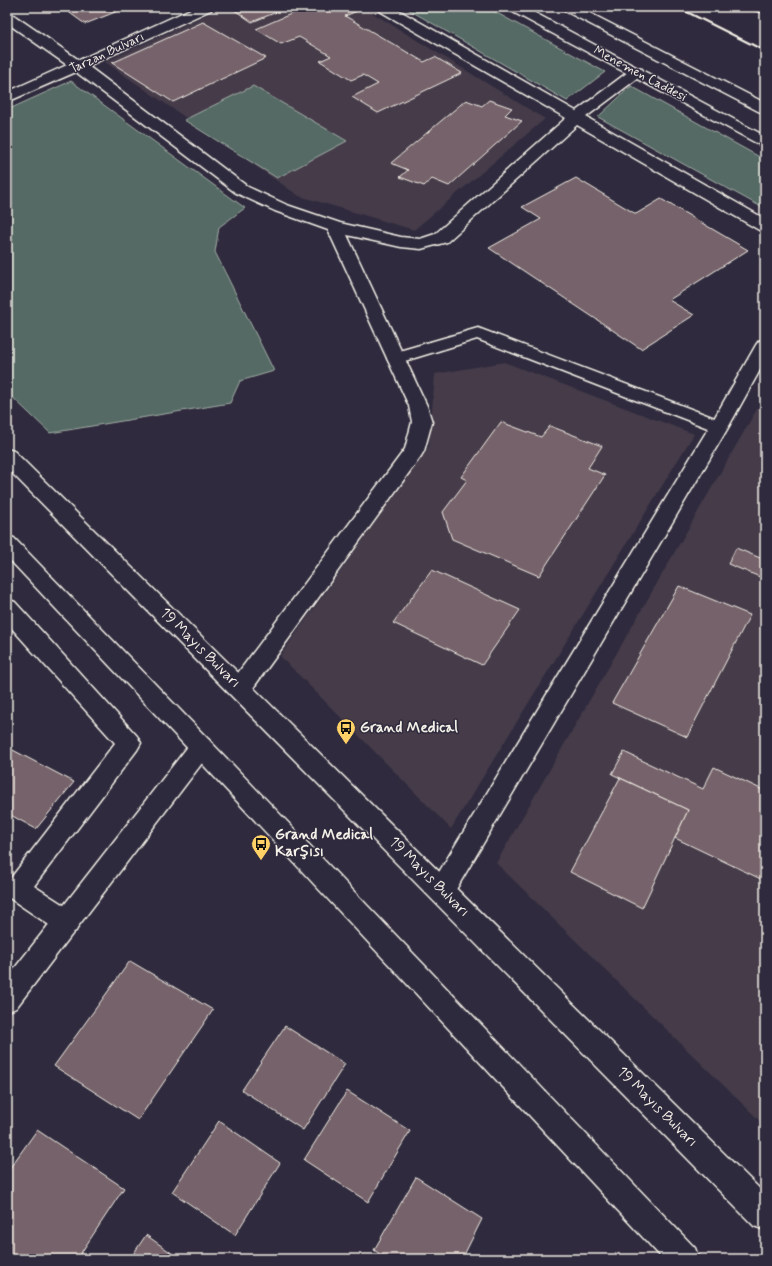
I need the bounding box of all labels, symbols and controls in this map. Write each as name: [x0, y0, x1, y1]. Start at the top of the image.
street label: Tarzan Bulvarı: [67, 28, 147, 78]
street label: Menemen Caddesi: [590, 42, 690, 106]
street label: 19 Mayıs Bulvarı: [155, 603, 245, 693]
bus stop icon: Grand Medical: [335, 717, 357, 745]
place label: Grand Medical: [360, 718, 458, 738]
place label: Grand Medical Karşısı: [275, 825, 373, 862]
street label: 19 Mayıs Bulvarı: [384, 832, 474, 922]
bus stop icon: Grand Medical Karşısı: [250, 833, 272, 861]
street label: 19 Mayıs Bulvarı: [612, 1062, 702, 1152]

